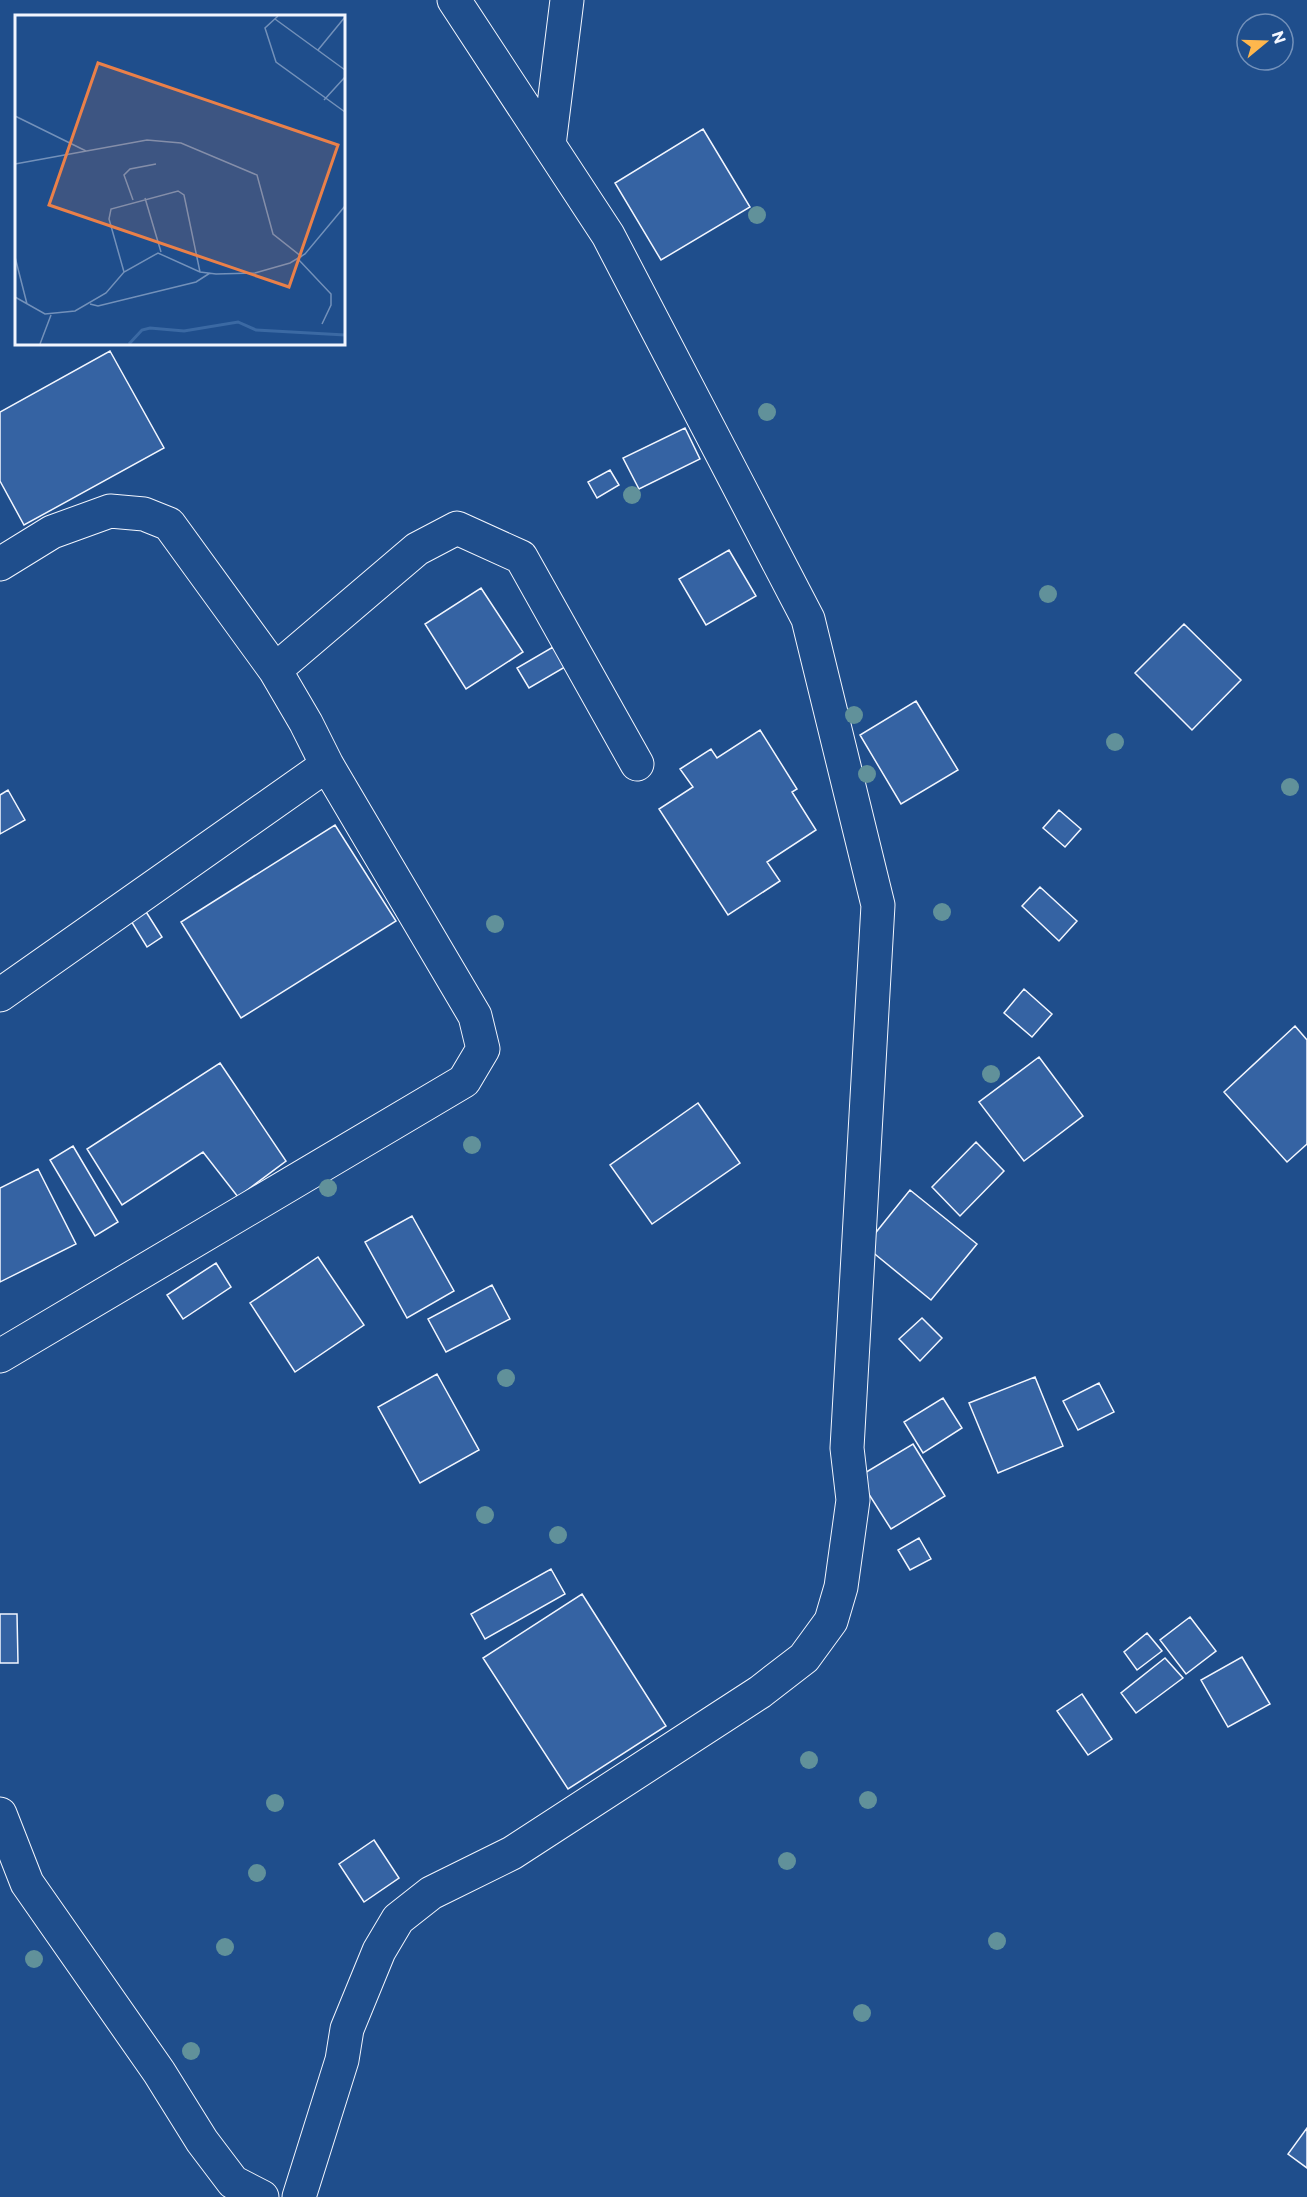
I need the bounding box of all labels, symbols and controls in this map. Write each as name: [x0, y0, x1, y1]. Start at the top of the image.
north arrow: [1235, 12, 1295, 72]
inset map: [15, 15, 345, 345]
text: N: [1269, 28, 1291, 46]

